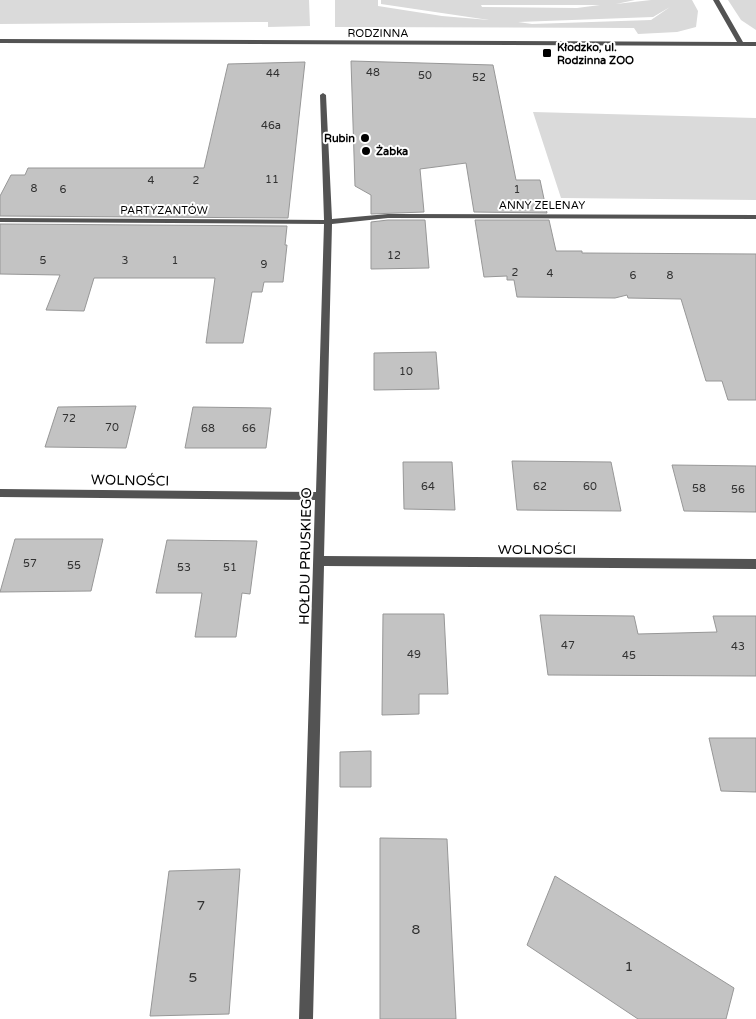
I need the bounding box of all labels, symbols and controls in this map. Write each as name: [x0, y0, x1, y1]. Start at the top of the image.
street label: RODZINNA: [347, 27, 409, 40]
place label: Kłodzko, ul. Rodzinna ZOO: [557, 41, 634, 67]
marker: Kłodzko, ul. Rodzinna ZOO: [541, 47, 553, 59]
house number: 48: [366, 66, 380, 79]
house number: 44: [266, 67, 280, 80]
house number: 50: [418, 69, 432, 82]
house number: 52: [472, 71, 486, 84]
house number: 46a: [261, 119, 281, 132]
place label: Rubin: [324, 132, 355, 145]
marker: Rubin: [359, 132, 371, 144]
place label: Żabka: [376, 144, 408, 158]
marker: Żabka: [360, 145, 372, 157]
house number: 11: [265, 173, 279, 186]
house number: 4: [148, 174, 155, 187]
house number: 2: [193, 174, 200, 187]
house number: 8: [31, 182, 38, 195]
house number: 6: [60, 183, 67, 196]
house number: 1: [514, 183, 520, 196]
street label: ANNY ZELENAY: [499, 199, 585, 212]
street label: PARTYZANTÓW: [120, 203, 208, 217]
house number: 12: [387, 249, 401, 262]
house number: 5: [40, 254, 47, 267]
house number: 3: [122, 254, 129, 267]
house number: 1: [172, 254, 178, 267]
house number: 9: [261, 258, 268, 271]
house number: 2: [512, 266, 519, 279]
house number: 4: [547, 267, 554, 280]
house number: 6: [630, 269, 637, 282]
house number: 8: [667, 269, 674, 282]
house number: 10: [399, 365, 413, 378]
house number: 72: [62, 412, 76, 425]
house number: 70: [105, 421, 119, 434]
house number: 68: [201, 422, 215, 435]
house number: 66: [242, 422, 256, 435]
street label: WOLNOŚCI: [91, 471, 169, 490]
house number: 64: [421, 480, 435, 493]
house number: 62: [533, 480, 547, 493]
house number: 60: [583, 480, 597, 493]
house number: 58: [692, 482, 706, 495]
house number: 56: [731, 483, 745, 496]
street label: HOŁDU PRUSKIEGO: [296, 487, 315, 625]
street label: WOLNOŚCI: [498, 541, 576, 558]
house number: 57: [23, 557, 37, 570]
house number: 55: [67, 559, 81, 572]
house number: 53: [177, 561, 191, 574]
house number: 51: [223, 561, 237, 574]
house number: 47: [561, 639, 575, 652]
house number: 43: [731, 640, 745, 653]
house number: 49: [407, 648, 421, 661]
house number: 45: [622, 649, 636, 662]
house number: 7: [197, 897, 205, 914]
house number: 8: [412, 921, 421, 938]
house number: 1: [625, 958, 633, 975]
house number: 5: [189, 969, 197, 986]

